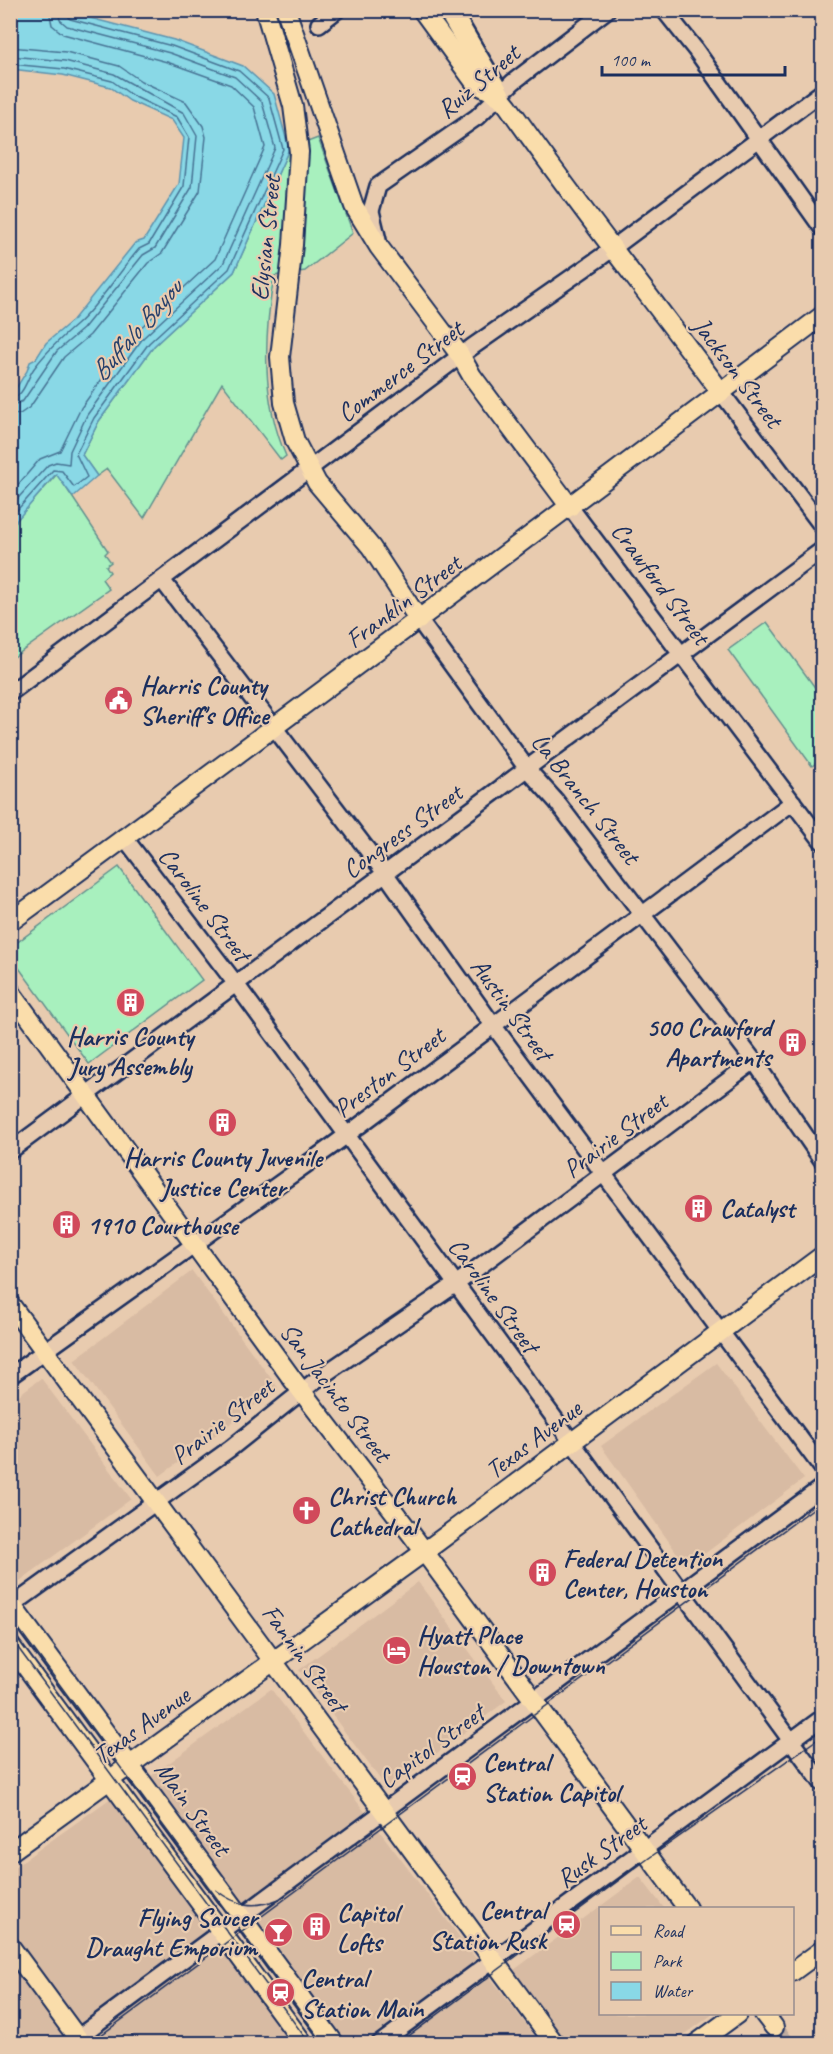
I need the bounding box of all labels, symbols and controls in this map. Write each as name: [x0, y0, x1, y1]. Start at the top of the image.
street label: Ruiz Street: [430, 36, 528, 126]
scale bar: [602, 39, 785, 77]
text: 100 m: [611, 49, 652, 71]
street label: Elysian Street: [243, 172, 289, 302]
water label: Buffalo Bayou: [83, 269, 192, 388]
street label: Jackson Street: [684, 309, 791, 436]
street label: Commerce Street: [331, 312, 472, 430]
street label: Crawford Street: [604, 515, 719, 653]
street label: Franklin Street: [339, 546, 470, 656]
place label: Harris County Sheriff's Office: [140, 669, 271, 732]
public building icon: Harris County Sheriff's Office: [103, 684, 135, 716]
street label: La Branch Street: [524, 726, 649, 872]
street label: Congress Street: [336, 775, 471, 886]
street label: Caroline Street: [151, 841, 260, 971]
street label: Austin Street: [463, 951, 562, 1070]
building icon: Harris County Jury Assembly: [114, 986, 146, 1018]
place label: 500 Crawford Apartments: [646, 1011, 776, 1074]
street label: Preston Street: [327, 1018, 453, 1125]
place label: Harris County Jury Assembly: [67, 1020, 196, 1083]
building icon: 500 Crawford Apartments: [776, 1026, 808, 1058]
street label: Prairie Street: [556, 1084, 676, 1185]
building icon: Harris County Juvenile Justice Center: [207, 1107, 239, 1139]
place label: Harris County Juvenile Justice Center: [124, 1141, 324, 1204]
building icon: Catalyst: [683, 1192, 715, 1224]
place label: Catalyst: [720, 1192, 798, 1225]
building icon: 1910 Courthouse: [50, 1209, 82, 1241]
place label: 1910 Courthouse: [87, 1209, 240, 1242]
street label: Caroline Street: [441, 1231, 548, 1362]
street label: San Jacinto Street: [272, 1316, 400, 1470]
street label: Prairie Street: [164, 1369, 283, 1472]
street label: Texas Avenue: [479, 1392, 589, 1486]
place label: Christ Church Cathedral: [328, 1480, 457, 1543]
church icon: Christ Church Cathedral: [291, 1495, 323, 1527]
place label: Federal Detention Center, Houston: [563, 1542, 723, 1605]
building icon: Federal Detention Center, Houston: [526, 1557, 558, 1589]
street label: Fannin Street: [254, 1598, 357, 1721]
place label: Hyatt Place Houston / Downtown: [417, 1619, 606, 1682]
hotel icon: Hyatt Place Houston / Downtown: [380, 1634, 412, 1666]
street label: Texas Avenue: [86, 1678, 198, 1772]
street label: Capitol Street: [372, 1695, 494, 1796]
place label: Central Station Capitol: [483, 1746, 625, 1809]
street label: Main Street: [147, 1754, 239, 1864]
station icon: Central Station Capitol: [446, 1761, 478, 1793]
street label: Rusk Street: [550, 1806, 655, 1895]
place label: Central Station Rusk: [429, 1894, 551, 1957]
place label: Capitol Lofts: [337, 1896, 404, 1959]
place label: Flying Saucer Draught Emporium: [86, 1901, 260, 1964]
legend: [599, 1907, 794, 2015]
station icon: Central Station Rusk: [551, 1909, 583, 1941]
building icon: Capitol Lofts: [300, 1911, 332, 1943]
bar icon: Flying Saucer Draught Emporium: [262, 1916, 294, 1948]
text: Road: [653, 1920, 686, 1942]
text: Park: [653, 1950, 683, 1972]
place label: Central Station Main: [301, 1962, 425, 2025]
station icon: Central Station Main: [264, 1977, 296, 2009]
text: Water: [653, 1980, 694, 2002]

